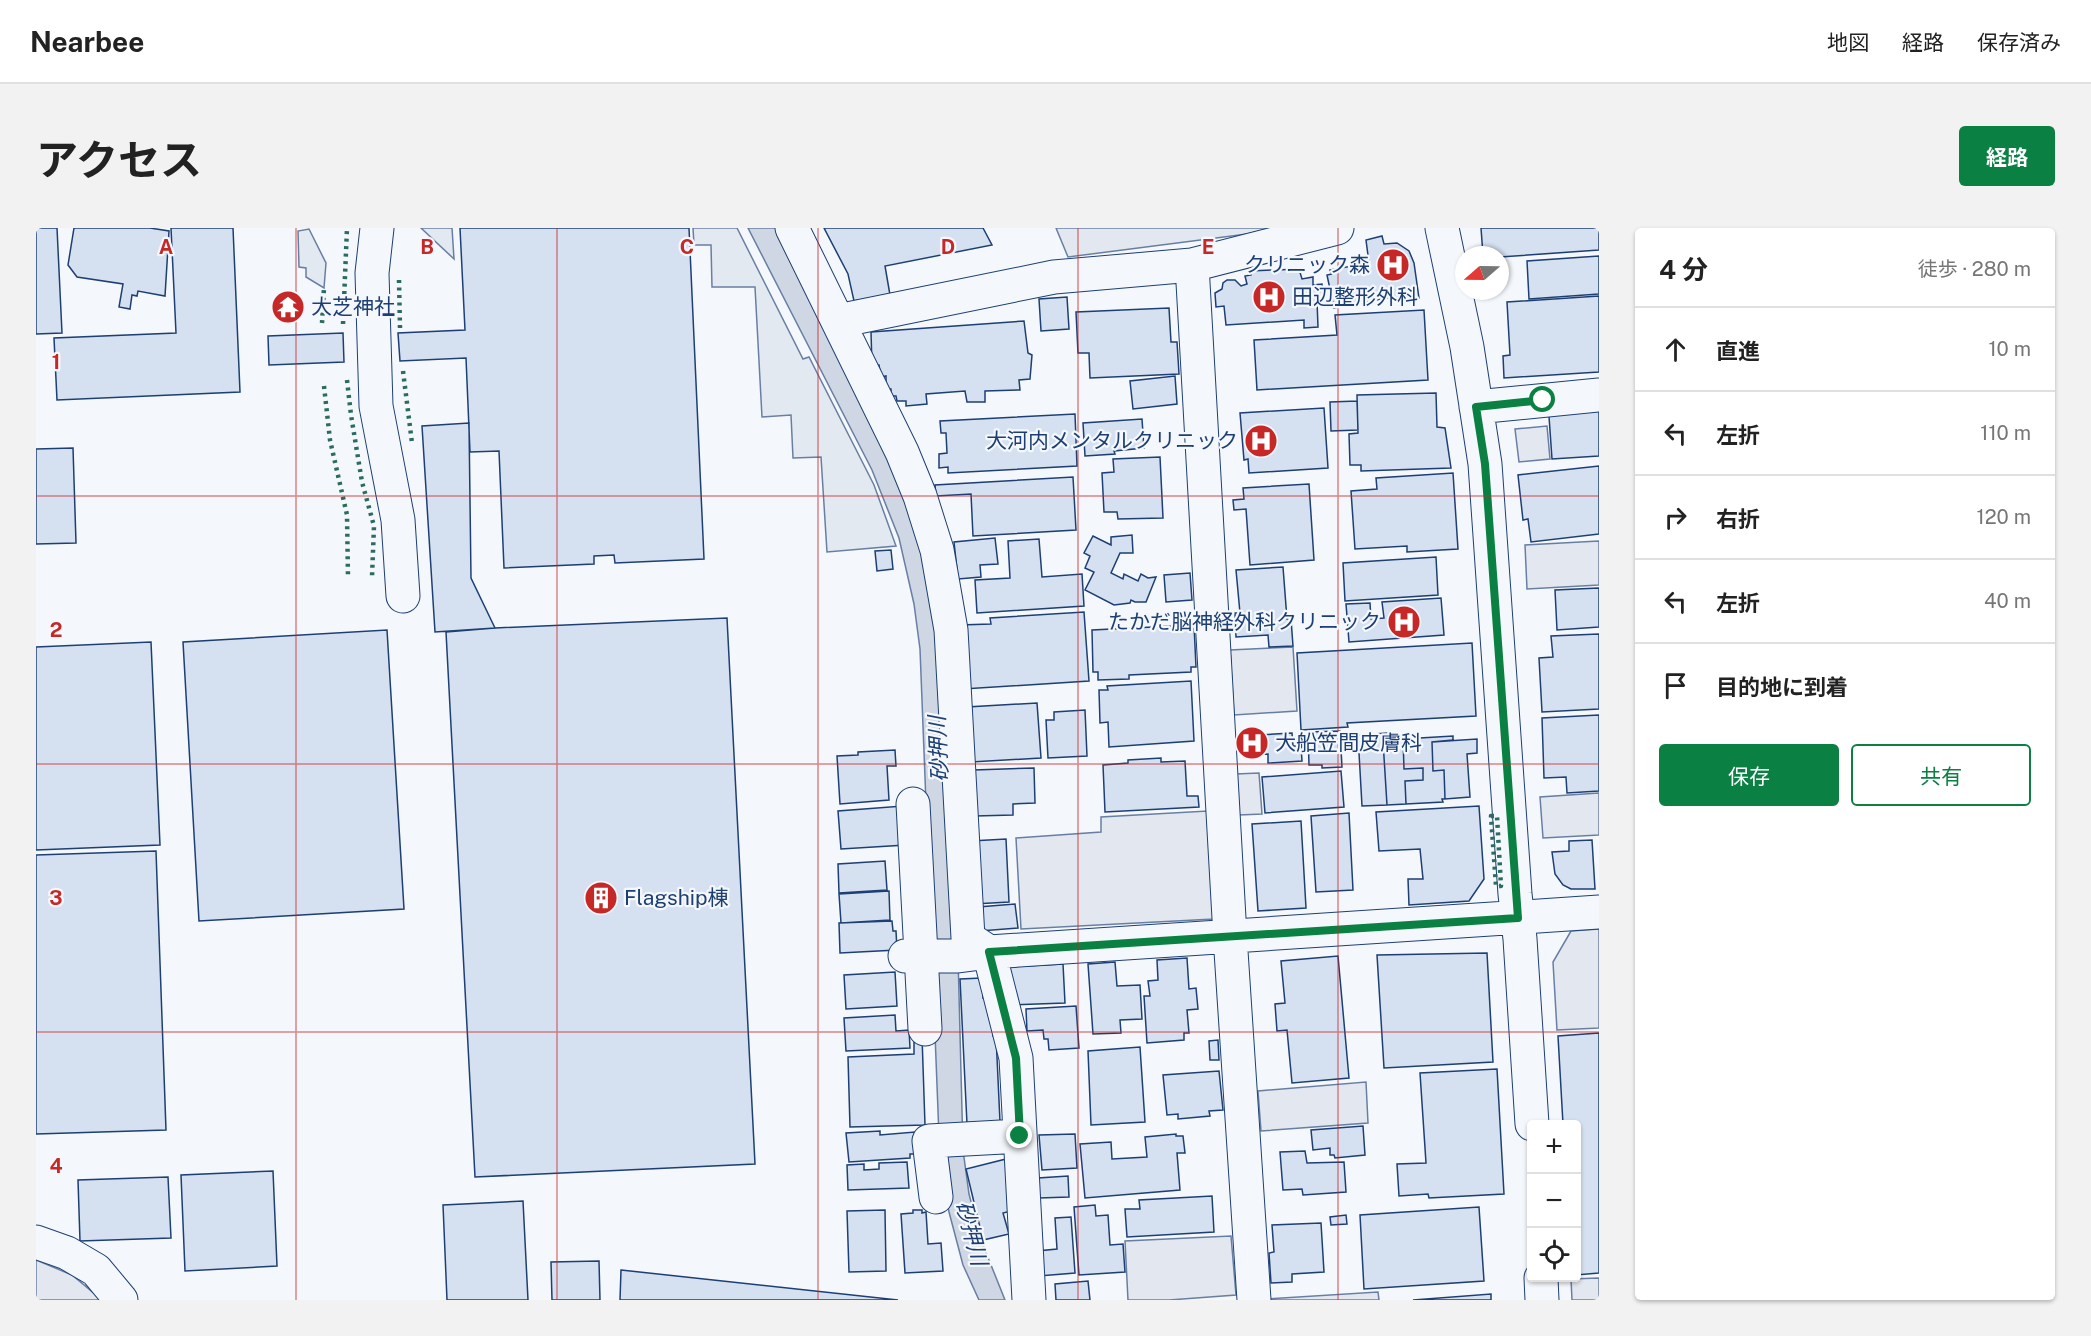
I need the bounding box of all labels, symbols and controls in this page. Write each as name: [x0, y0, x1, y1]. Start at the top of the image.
text: Nearbee: [30, 25, 144, 58]
text: 地図: [1827, 30, 1869, 55]
text: 経路: [1902, 30, 1944, 55]
text: 保存済み: [1977, 30, 2061, 55]
button: 経路: [1959, 126, 2055, 186]
text: アクセス: [36, 135, 202, 184]
text: A: [159, 235, 173, 259]
text: B: [420, 235, 434, 259]
text: C: [680, 235, 694, 259]
text: D: [941, 235, 955, 259]
text: E: [1202, 235, 1214, 259]
north arrow: [1455, 246, 1509, 300]
hospital icon: クリニック森: [1375, 247, 1411, 283]
place label: クリニック森: [1244, 252, 1370, 277]
text: 4 分: [1659, 254, 1708, 285]
text: 徒歩 · 280 m: [1918, 257, 2031, 281]
hospital icon: 田辺整形外科: [1251, 279, 1287, 315]
place label: 田辺整形外科: [1292, 284, 1418, 309]
temple icon: 大芝神社: [270, 289, 306, 325]
place label: 大芝神社: [311, 294, 395, 319]
icon: ahead: [1659, 333, 1692, 366]
text: 10 m: [1988, 337, 2031, 361]
text: 直進: [1716, 338, 1760, 364]
text: 1: [52, 350, 60, 374]
route start: [1529, 386, 1555, 412]
icon: left: [1659, 417, 1692, 450]
text: 110 m: [1980, 421, 2031, 445]
text: 左折: [1716, 422, 1760, 448]
hospital icon: 大河内メンタルクリニック: [1243, 423, 1279, 459]
place label: 大河内メンタルクリニック: [986, 428, 1238, 453]
icon: right: [1659, 501, 1692, 534]
text: 120 m: [1977, 505, 2031, 529]
text: 右折: [1716, 506, 1760, 532]
icon: left: [1659, 585, 1692, 618]
text: 40 m: [1984, 589, 2031, 613]
text: 左折: [1716, 590, 1760, 616]
hospital icon: たかだ脳神経外科クリニック: [1386, 604, 1422, 640]
place label: たかだ脳神経外科クリニック: [1108, 609, 1381, 634]
text: 2: [50, 618, 62, 642]
icon: arrive: [1659, 669, 1692, 702]
text: 目的地に到着: [1716, 674, 1848, 700]
water label: 砂押川: [923, 713, 953, 783]
hospital icon: 大船笠間皮膚科: [1234, 725, 1270, 761]
place label: 大船笠間皮膚科: [1275, 730, 1422, 755]
button: 保存: [1659, 744, 1839, 806]
button: 共有: [1851, 744, 2031, 806]
building icon: Flagship棟: [583, 880, 619, 916]
place label: Flagship棟: [624, 885, 729, 910]
text: 3: [49, 886, 63, 910]
map controls: [1527, 1120, 1581, 1282]
button: +: [1527, 1120, 1581, 1174]
route end: [1006, 1122, 1032, 1148]
text: 4: [49, 1154, 63, 1178]
button: −: [1527, 1174, 1581, 1228]
water label: 砂押川: [951, 1198, 994, 1270]
button: locate: [1527, 1228, 1581, 1282]

